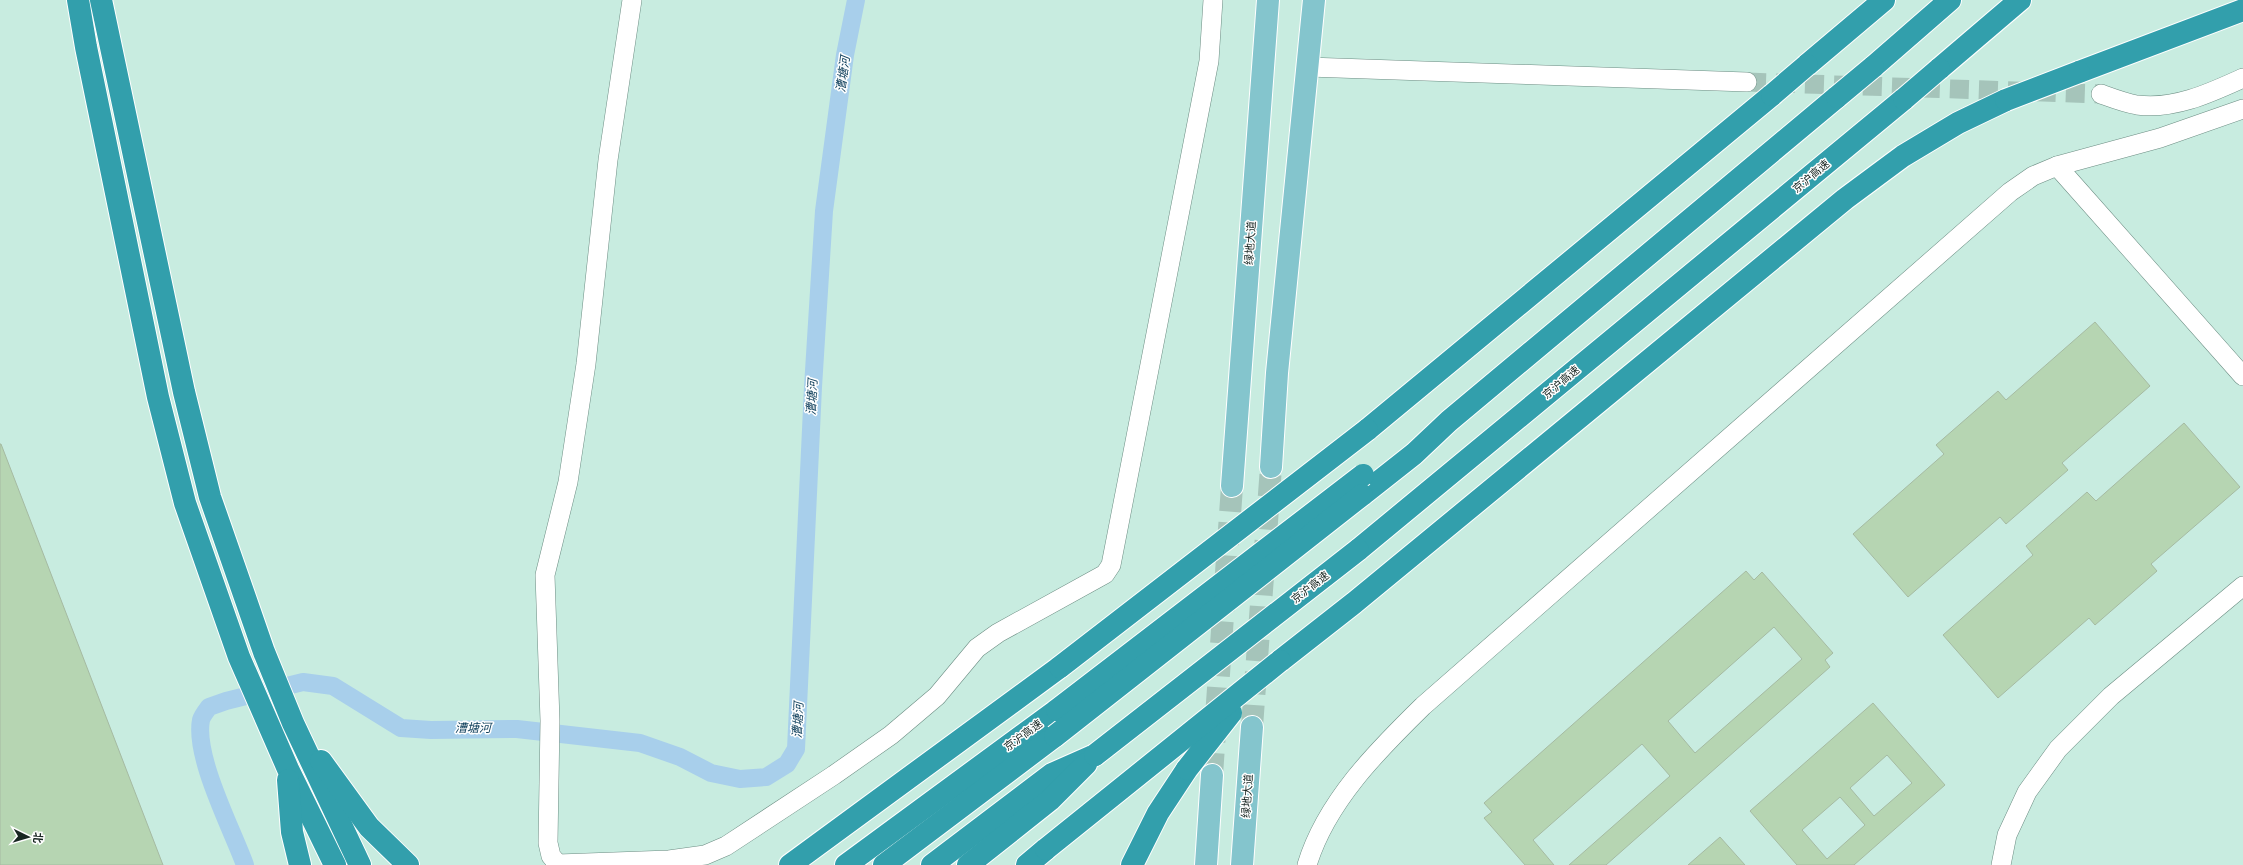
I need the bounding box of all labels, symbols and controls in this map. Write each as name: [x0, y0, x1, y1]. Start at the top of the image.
water label: 漕塘河: [834, 53, 853, 93]
street label: 京沪高速: [1790, 157, 1832, 195]
street label: 绿地大道: [1242, 221, 1258, 265]
street label: 京沪高速: [1540, 363, 1582, 401]
water label: 漕塘河: [804, 377, 820, 415]
street label: 京沪高速: [1289, 569, 1331, 605]
water label: 漕塘河: [790, 700, 806, 738]
street label: 京沪高速: [1002, 717, 1044, 753]
water label: 漕塘河: [455, 721, 493, 735]
street label: 绿地大道: [1239, 774, 1255, 818]
north arrow: [8, 817, 48, 857]
text: 北: [32, 832, 44, 844]

